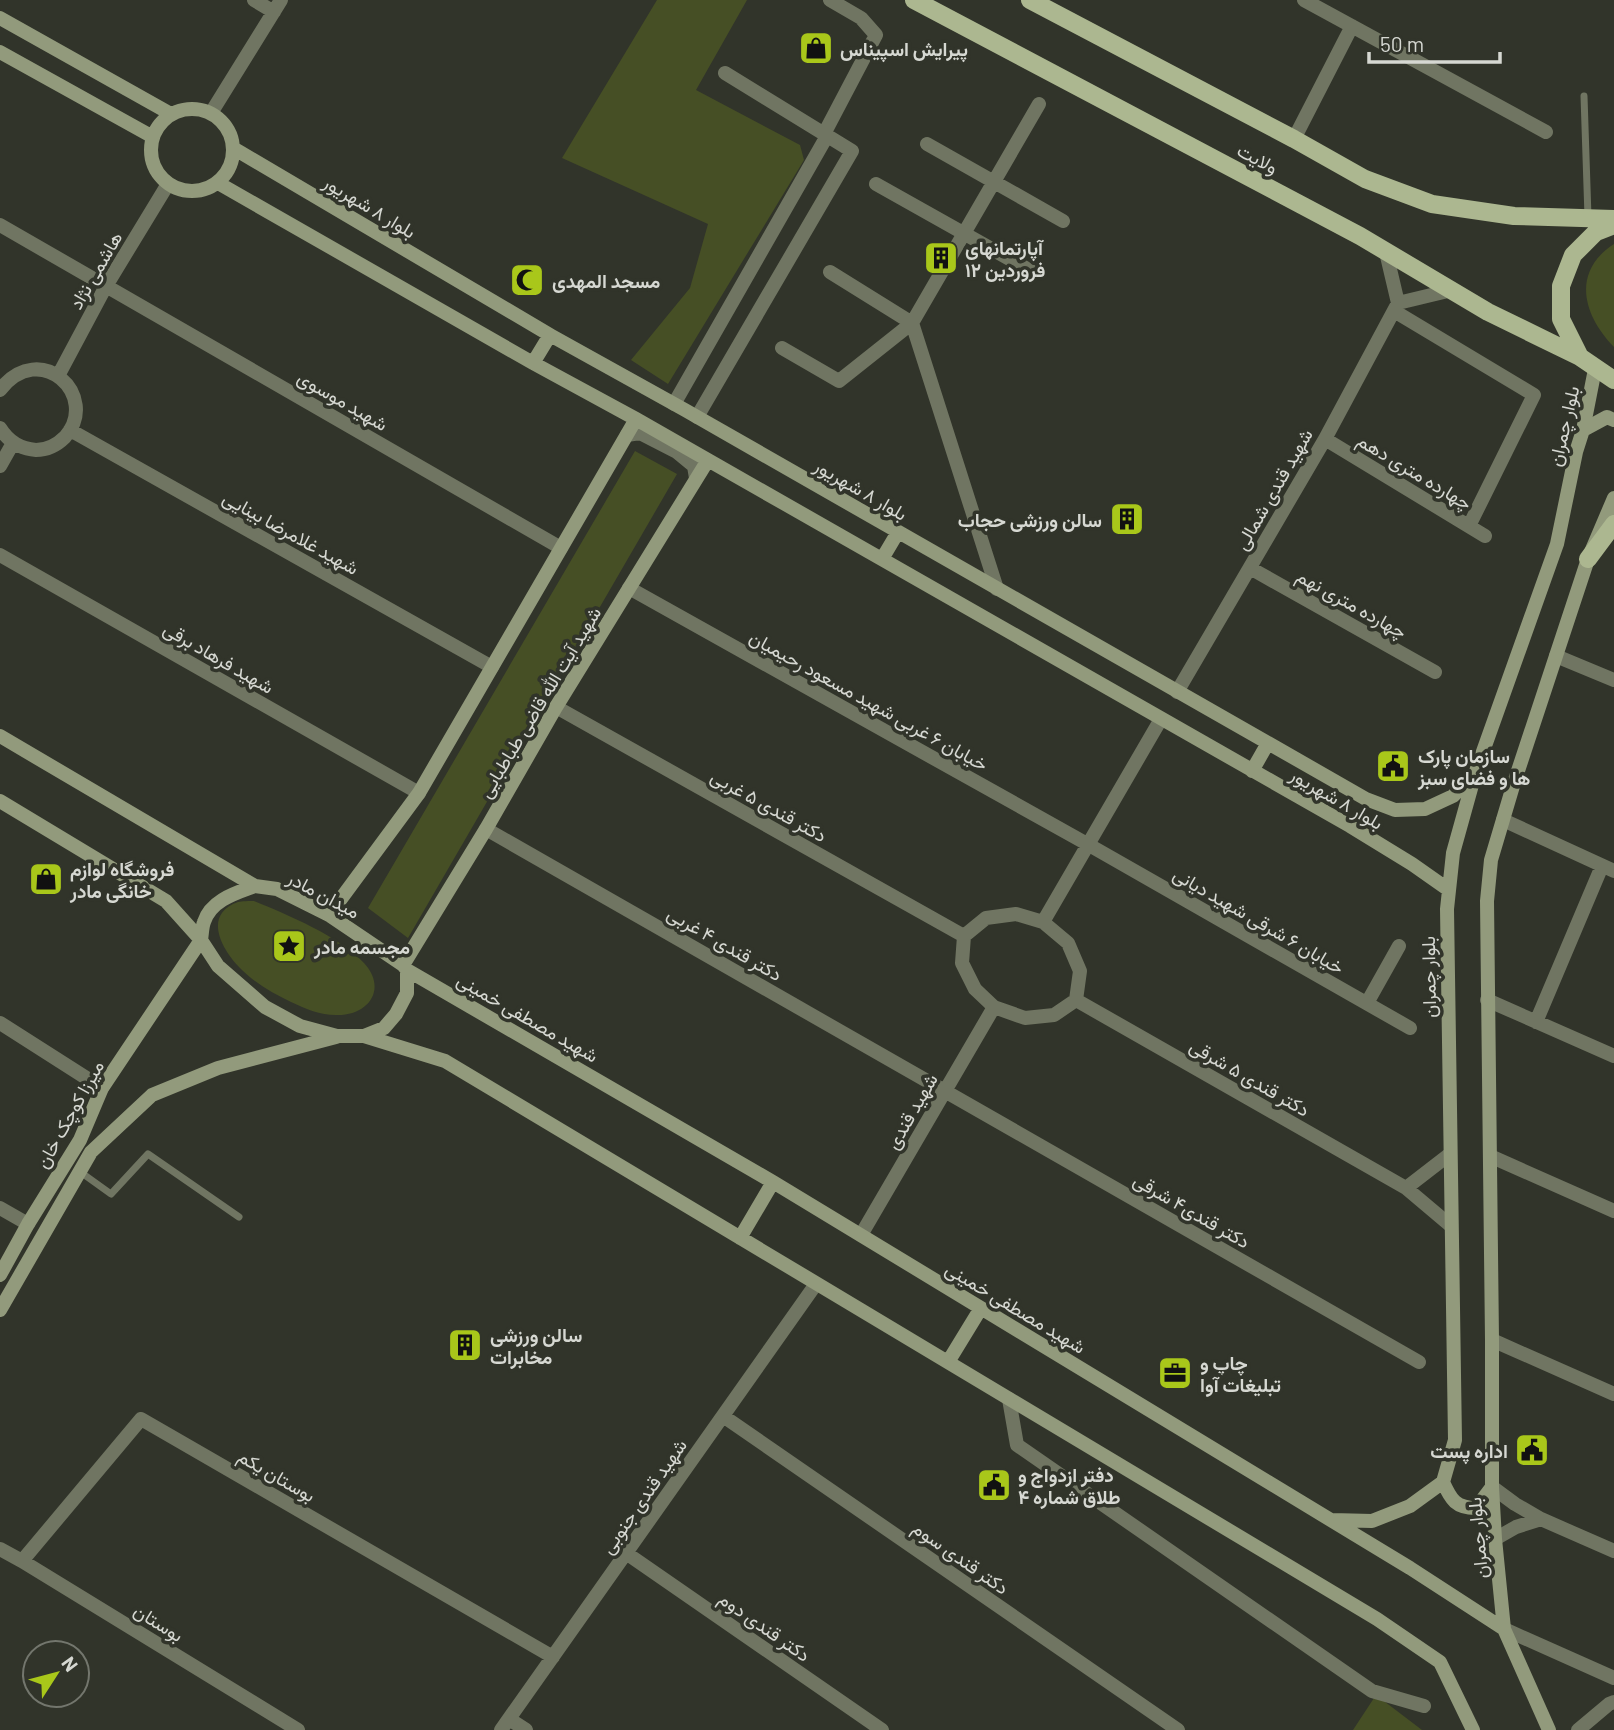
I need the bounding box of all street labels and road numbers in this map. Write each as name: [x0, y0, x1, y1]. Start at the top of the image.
street label: ولایت: [1233, 138, 1282, 179]
street label: بلوار ۸ شهریور: [318, 169, 420, 243]
street label: هاشمی نژاد: [64, 227, 127, 313]
street label: شهید موسوی: [293, 365, 392, 436]
street label: بلوار چمران: [1543, 384, 1586, 469]
street label: شهید قندی شمالی: [1229, 424, 1318, 554]
street label: چهارده متری دهم: [1352, 428, 1477, 517]
street label: بلوار ۸ شهریور: [809, 453, 912, 526]
street label: شهید غلامرضا بینایی: [218, 485, 363, 580]
street label: چهارده متری نهم: [1291, 563, 1411, 645]
street label: شهید آیت الله قاضی طباطبایی: [473, 602, 606, 802]
street label: شهید فرهاد برقی: [159, 616, 278, 699]
street label: خیابان ۶ غربی شهید مسعود رحیمیان: [745, 625, 992, 776]
street label: بلوار ۸ شهریور: [1285, 762, 1388, 835]
street label: دکتر قندی ۵ غربی: [706, 764, 831, 847]
street label: خیابان ۶ شرقی شهید دیانی: [1169, 862, 1349, 979]
street label: میدان مادر: [282, 865, 364, 924]
street label: دکتر قندی ۴ غربی: [663, 901, 787, 986]
street label: بلوار چمران: [1416, 936, 1443, 1018]
street label: شهید مصطفی خمینی: [453, 967, 603, 1068]
street label: دکتر قندی ۵ شرقی: [1185, 1033, 1314, 1122]
street label: میرزا کوچک خان: [30, 1056, 111, 1174]
street label: شهید قندی: [880, 1069, 943, 1154]
street label: دکتر قندی۴ شرقی: [1129, 1167, 1254, 1253]
street label: شهید مصطفی خمینی: [941, 1256, 1090, 1359]
street label: شهید قندی جنوبی: [595, 1434, 692, 1558]
street label: بوستان یکم: [233, 1444, 320, 1508]
street label: بلوار چمران: [1462, 1496, 1495, 1580]
street label: دکتر قندی سوم: [907, 1515, 1014, 1600]
street label: دکتر قندی دوم: [714, 1586, 815, 1668]
street label: بوستان: [129, 1598, 188, 1647]

